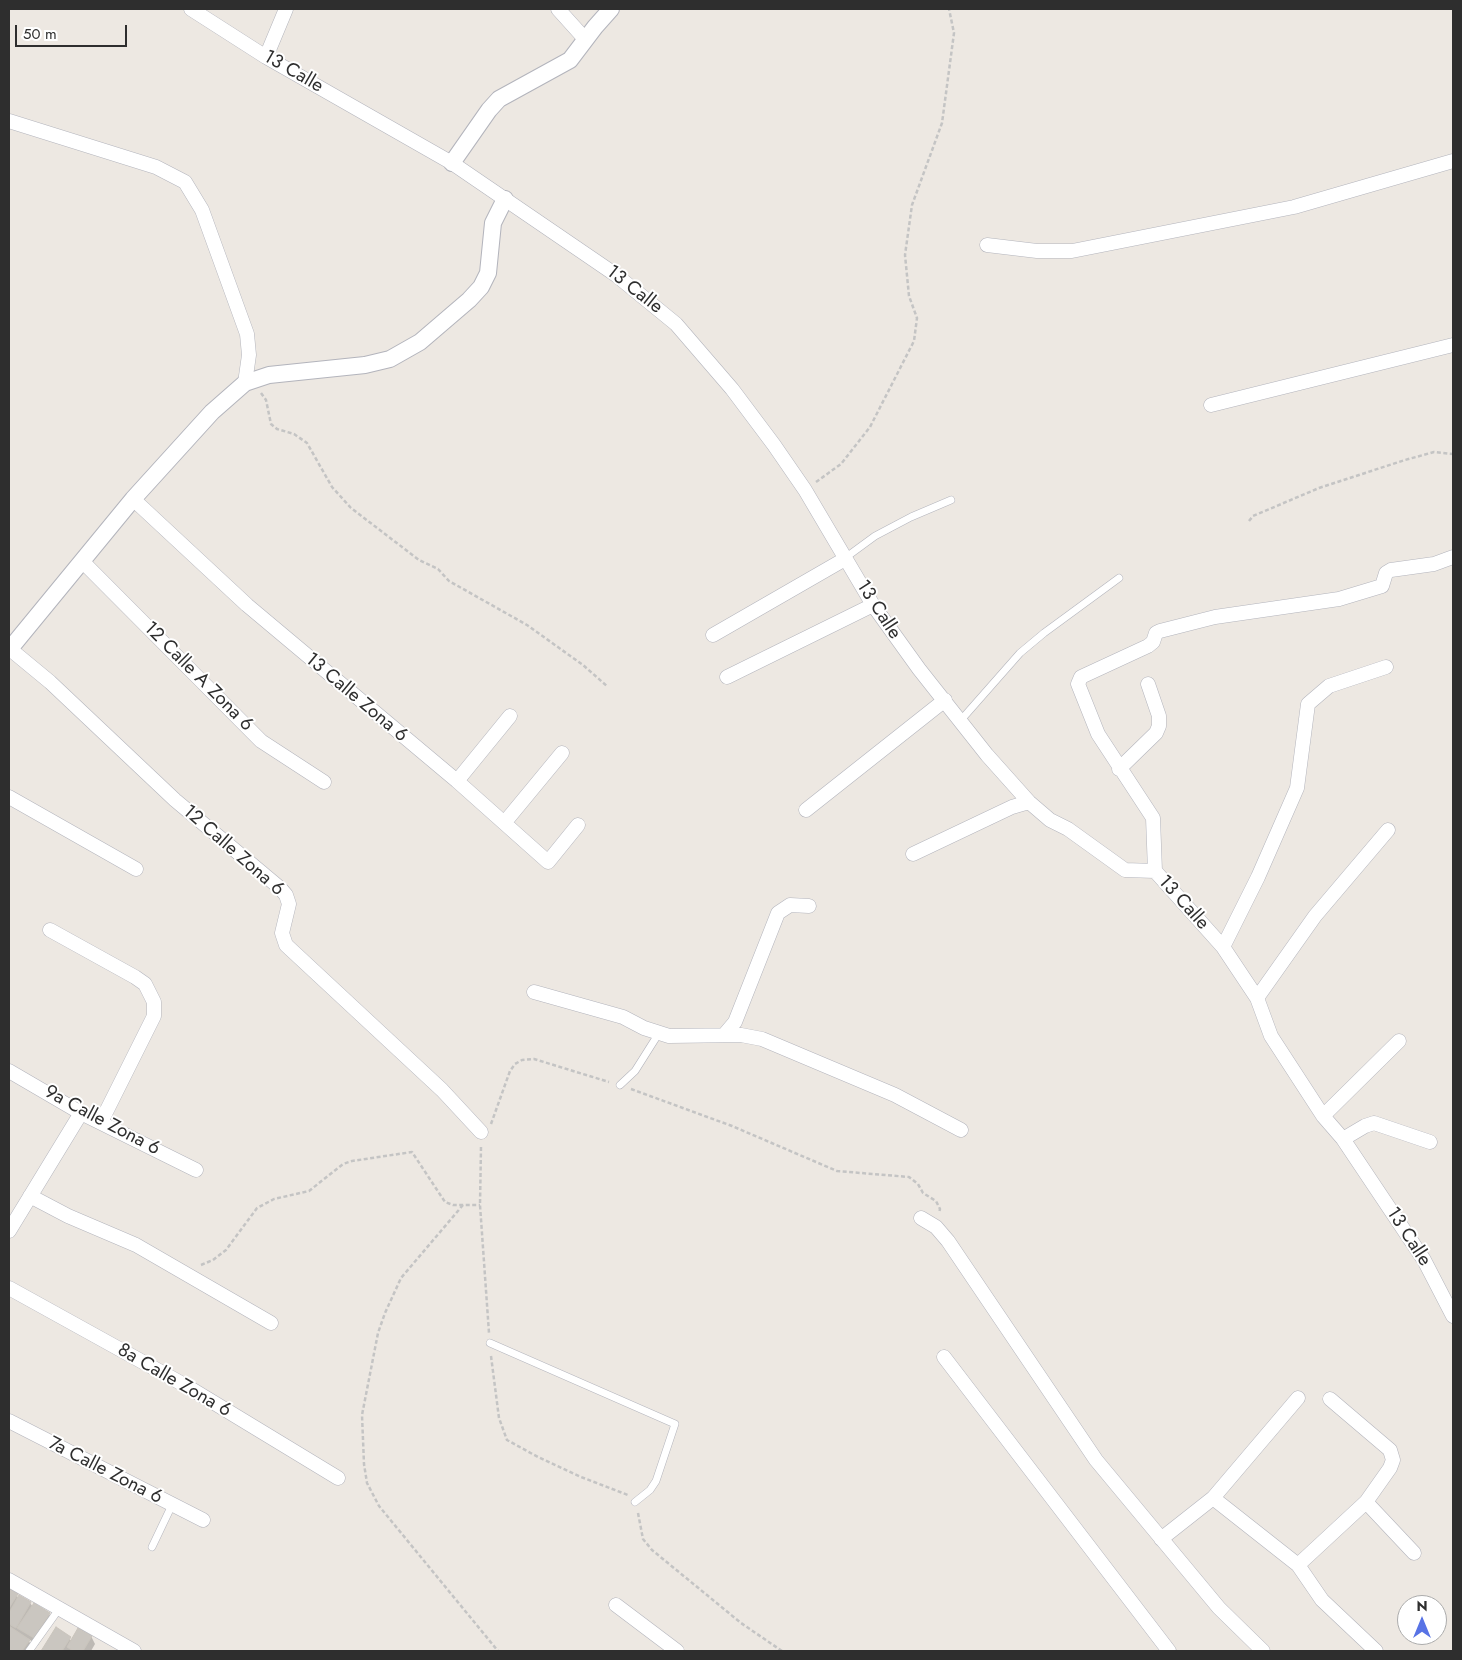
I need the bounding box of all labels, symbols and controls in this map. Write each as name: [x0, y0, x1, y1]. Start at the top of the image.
scale bar: [18, 15, 130, 47]
text: 50 m: [23, 23, 57, 45]
street label: 13 Calle: [259, 46, 327, 98]
street label: 13 Calle: [601, 261, 667, 319]
street label: 13 Calle: [851, 576, 905, 644]
street label: 12 Calle A Zona 6: [138, 617, 258, 737]
street label: 13 Calle Zona 6: [300, 648, 412, 748]
street label: 12 Calle Zona 6: [177, 801, 289, 901]
street label: 13 Calle: [1153, 871, 1213, 935]
street label: 9a Calle Zona 6: [40, 1081, 164, 1161]
street label: 13 Calle: [1381, 1203, 1435, 1271]
street label: 8a Calle Zona 6: [113, 1339, 235, 1423]
street label: 7a Calle Zona 6: [44, 1432, 166, 1510]
north arrow: [1397, 1595, 1447, 1645]
text: N: [1416, 1596, 1428, 1616]

